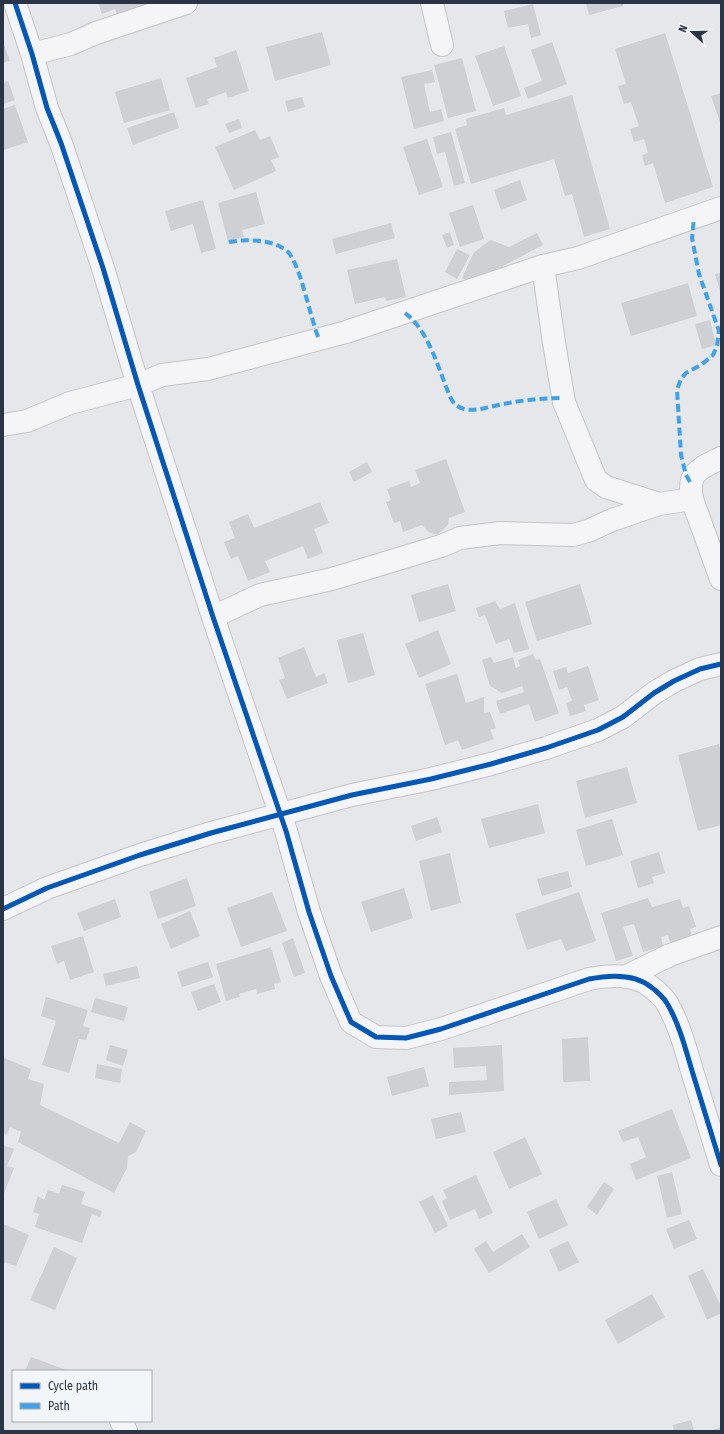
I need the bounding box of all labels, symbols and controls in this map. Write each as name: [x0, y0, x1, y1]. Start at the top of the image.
north arrow: [672, 12, 712, 52]
text: N: [676, 23, 690, 34]
legend: [12, 1370, 152, 1422]
text: Cycle path: [48, 1379, 98, 1393]
text: Path: [48, 1399, 70, 1413]

